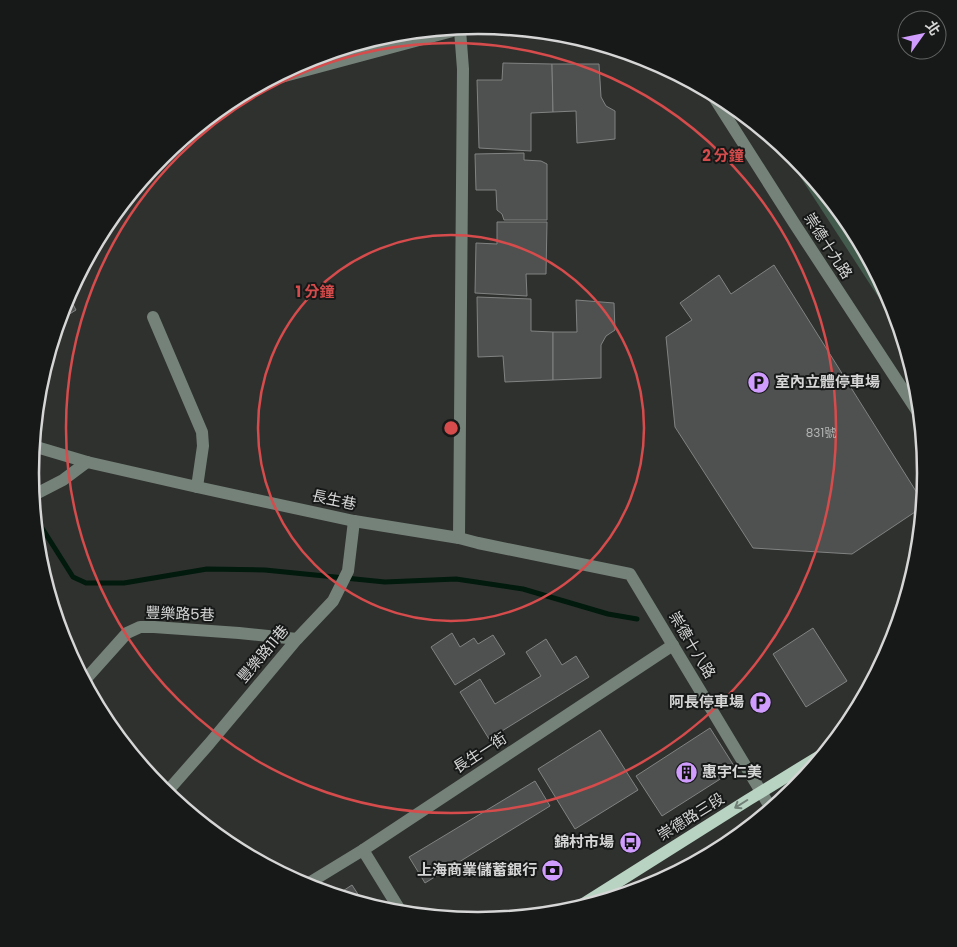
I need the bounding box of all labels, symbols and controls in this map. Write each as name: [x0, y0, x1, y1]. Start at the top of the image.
north arrow: [897, 10, 947, 60]
text: 北: [921, 17, 945, 39]
text: 2 分鐘: [702, 145, 744, 166]
street label: 崇德十九路: [799, 209, 858, 283]
text: 1 分鐘: [296, 281, 334, 302]
parking icon: 室內立體停車場: [747, 370, 771, 394]
place label: 室內立體停車場: [775, 371, 880, 392]
centre of rings: [442, 419, 460, 437]
house number: 831號: [806, 424, 836, 441]
street label: 長生巷: [310, 485, 358, 514]
street label: 豐樂路5巷: [145, 602, 215, 625]
street label: 崇德十八路: [664, 607, 721, 682]
street label: 豐樂路11巷: [232, 620, 293, 687]
parking icon: 阿長停車場: [748, 690, 772, 714]
place label: 阿長停車場: [669, 691, 744, 712]
street label: 長生一街: [449, 727, 511, 778]
building icon: 惠宇仁美: [674, 760, 698, 784]
place label: 惠宇仁美: [702, 761, 762, 782]
street label: 崇德路三段: [653, 788, 728, 845]
one-way arrow: [735, 799, 749, 809]
bus stop icon: 錦村市場: [618, 830, 642, 854]
place label: 錦村市場: [554, 831, 614, 852]
bank icon: 上海商業儲蓄銀行: [541, 858, 565, 882]
place label: 上海商業儲蓄銀行: [417, 859, 537, 880]

